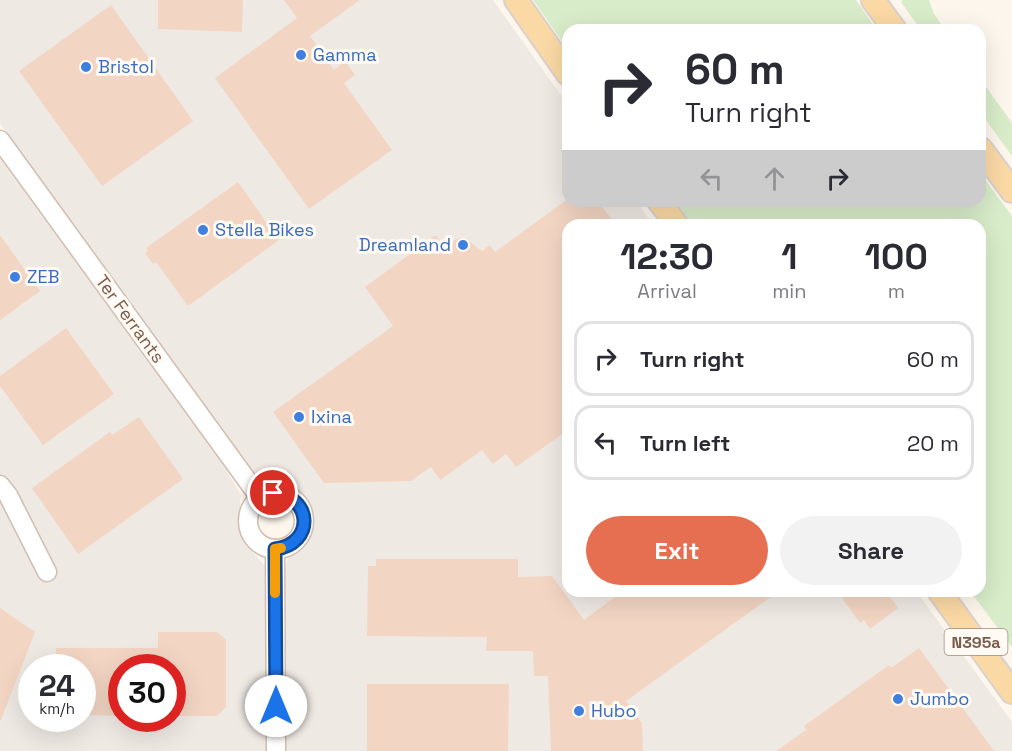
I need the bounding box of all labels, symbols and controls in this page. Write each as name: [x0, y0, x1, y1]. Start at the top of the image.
place label: Gamma: [313, 43, 377, 66]
text: 60 m: [685, 43, 785, 96]
marker: Gamma: [294, 48, 308, 62]
icon: right: [586, 48, 664, 126]
place label: Bristol: [98, 55, 154, 78]
marker: Bristol: [79, 60, 93, 74]
text: Turn right: [685, 95, 812, 130]
icon: left: [695, 162, 728, 195]
icon: ahead: [758, 162, 791, 195]
icon: right: [821, 162, 854, 195]
place label: Stella Bikes: [215, 218, 314, 241]
marker: Stella Bikes: [196, 223, 210, 237]
place label: Dreamland: [359, 233, 451, 256]
text: 12:30: [620, 234, 714, 280]
text: 1: [781, 234, 797, 280]
text: 100: [865, 234, 928, 280]
marker: Dreamland: [456, 238, 470, 252]
place label: ZEB: [27, 265, 59, 288]
marker: ZEB: [8, 270, 22, 284]
street label: Ter Ferrants: [91, 270, 170, 367]
text: Arrival: [637, 278, 697, 304]
text: min: [772, 278, 807, 304]
text: m: [888, 278, 905, 304]
icon: right: [589, 342, 622, 375]
text: Turn right: [640, 345, 745, 373]
text: 60 m: [907, 345, 959, 373]
place label: Ixina: [311, 405, 352, 428]
marker: Ixina: [292, 410, 306, 424]
icon: left: [589, 426, 622, 459]
text: Turn left: [640, 429, 730, 457]
text: 20 m: [907, 429, 959, 457]
pin: [247, 467, 298, 518]
icon: arrive: [256, 476, 289, 509]
button: Exit: [586, 516, 768, 585]
button: Share: [780, 516, 962, 585]
road number: N395a: [944, 629, 1008, 655]
speed limit sign: 30: [108, 654, 186, 732]
text: 24: [39, 666, 75, 705]
position arrow: [244, 674, 308, 738]
place label: Jumbo: [910, 687, 969, 710]
marker: Jumbo: [891, 692, 905, 706]
text: km/h: [39, 699, 75, 718]
place label: Hubo: [591, 699, 637, 722]
marker: Hubo: [572, 704, 586, 718]

